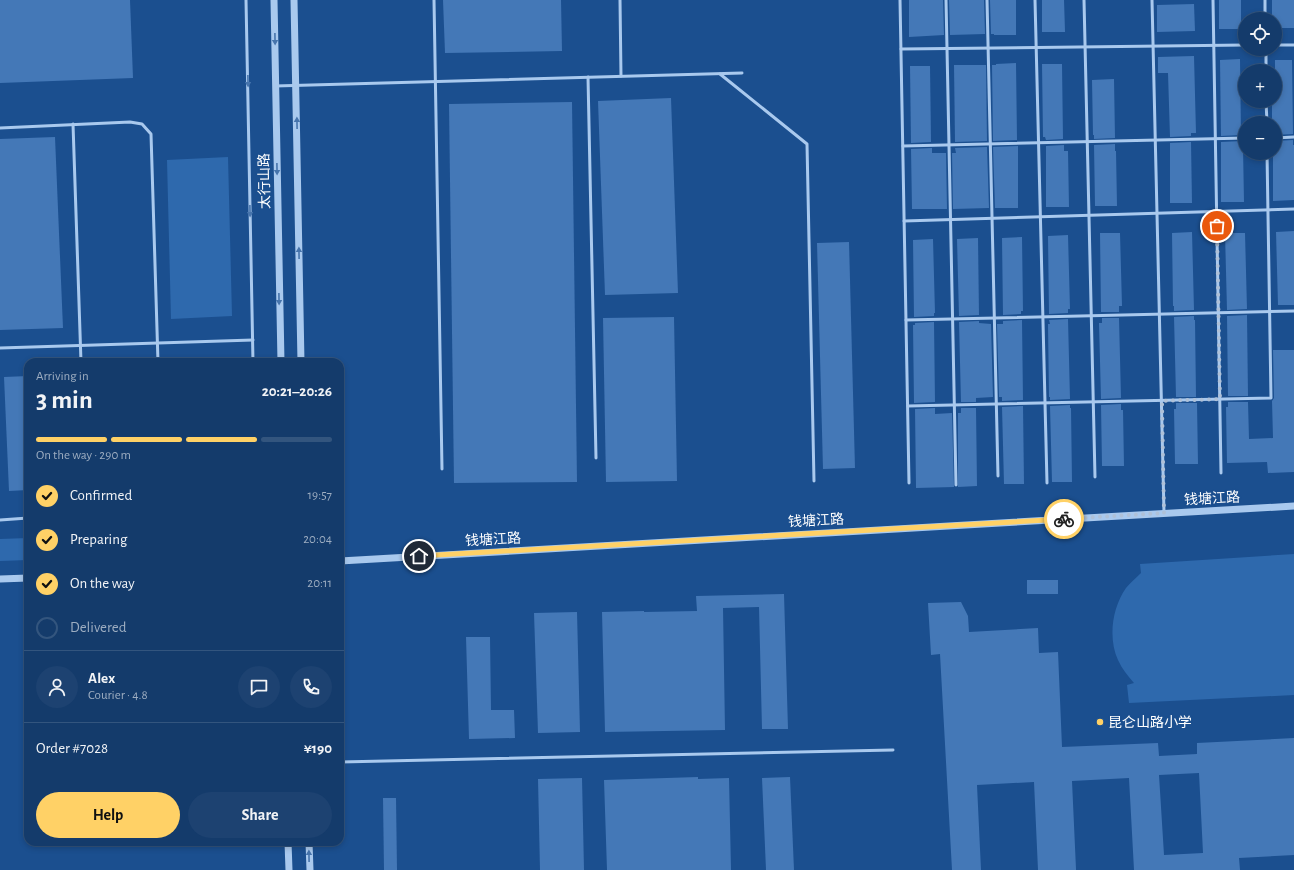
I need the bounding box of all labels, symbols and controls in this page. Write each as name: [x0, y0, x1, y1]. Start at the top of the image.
map controls: [1238, 12, 1282, 160]
button: locate: [1238, 12, 1282, 56]
one-way arrow: [271, 33, 278, 45]
button: +: [1238, 64, 1282, 108]
one-way arrow: [245, 75, 251, 88]
button: −: [1238, 116, 1282, 160]
one-way arrow: [293, 117, 300, 129]
street label: 太行山路: [257, 153, 272, 209]
one-way arrow: [274, 163, 280, 176]
one-way arrow: [247, 205, 253, 218]
pin: [1200, 209, 1234, 243]
icon: bag: [1206, 215, 1228, 237]
one-way arrow: [296, 246, 302, 259]
one-way arrow: [276, 293, 283, 305]
text: Arriving in: [36, 370, 89, 383]
text: 20:21–20:26: [262, 384, 332, 399]
text: 3 min: [36, 387, 93, 413]
text: On the way · 290 m: [36, 449, 131, 462]
icon: check: [36, 485, 58, 507]
text: Confirmed: [70, 488, 132, 503]
text: 19:57: [308, 489, 332, 502]
street label: 钱塘江路: [1184, 489, 1240, 507]
courier: [1044, 499, 1084, 539]
icon: bike: [1053, 508, 1075, 530]
street label: 钱塘江路: [788, 511, 844, 529]
icon: check: [36, 529, 58, 551]
street label: 钱塘江路: [465, 530, 521, 548]
text: Preparing: [70, 532, 127, 547]
text: 20:04: [303, 533, 332, 546]
pin: [402, 539, 436, 573]
icon: home: [408, 545, 430, 567]
icon: check: [36, 573, 58, 595]
text: On the way: [70, 576, 135, 591]
text: 20:11: [307, 577, 332, 590]
text: Delivered: [70, 620, 127, 635]
button: person: [36, 666, 78, 708]
button: chat: [238, 666, 280, 708]
button: phone: [290, 666, 332, 708]
text: Alex: [88, 671, 115, 686]
text: Courier · 4.8: [88, 689, 148, 702]
place label: 昆仑山路小学: [1108, 715, 1192, 730]
marker: 昆仑山路小学: [1095, 717, 1105, 727]
text: Order #7028: [36, 741, 108, 756]
text: ¥190: [304, 741, 332, 756]
button: Help: [36, 792, 180, 838]
button: Share: [188, 792, 332, 838]
one-way arrow: [306, 849, 312, 862]

